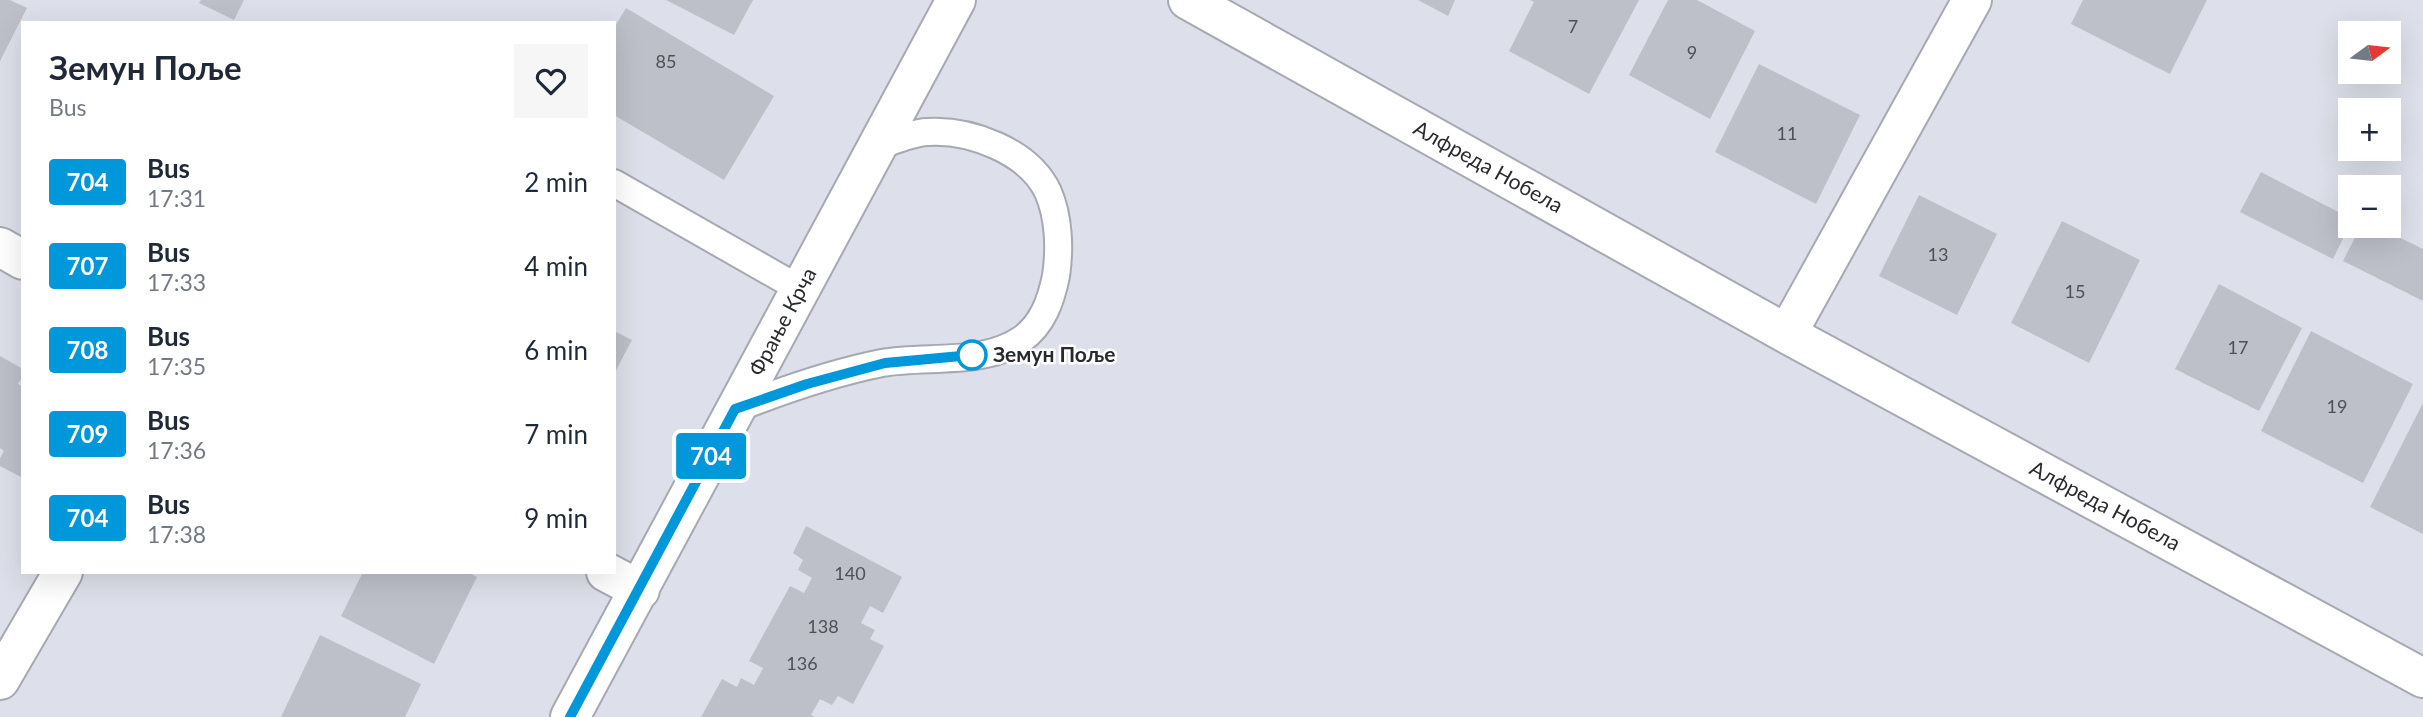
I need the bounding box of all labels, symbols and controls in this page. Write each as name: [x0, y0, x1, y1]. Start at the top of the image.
house number: 7: [1568, 15, 1578, 37]
north arrow: [2338, 21, 2401, 84]
map controls: [2338, 21, 2401, 238]
house number: 9: [1687, 41, 1697, 63]
button: heart: [514, 44, 588, 118]
text: Земун Поље: [49, 47, 242, 87]
house number: 85: [656, 50, 676, 72]
text: Bus: [49, 93, 86, 121]
button: +: [2338, 98, 2401, 161]
street label: Алфреда Нобела: [1410, 114, 1568, 217]
house number: 11: [1777, 122, 1797, 144]
text: Bus: [147, 152, 190, 184]
text: 2 min: [524, 166, 588, 198]
text: 704: [67, 167, 108, 196]
button: −: [2338, 175, 2401, 238]
text: 17:31: [147, 184, 206, 212]
text: Bus: [147, 236, 190, 268]
house number: 13: [1928, 243, 1948, 265]
text: 4 min: [524, 250, 588, 282]
text: 707: [67, 251, 108, 280]
street label: Фрање Крча: [743, 263, 821, 380]
text: 17:33: [147, 268, 206, 296]
house number: 15: [2065, 280, 2085, 302]
text: Bus: [147, 320, 190, 352]
text: 6 min: [524, 334, 588, 366]
text: 708: [67, 335, 108, 364]
house number: 17: [2228, 336, 2248, 358]
marker: Земун Поље: [957, 340, 987, 370]
place label: Земун Поље: [993, 341, 1116, 366]
text: 17:35: [147, 352, 206, 380]
house number: 19: [2327, 395, 2347, 417]
text: Bus: [147, 404, 190, 436]
text: 7 min: [524, 418, 588, 450]
text: 709: [67, 419, 108, 448]
line badge: 704: [671, 433, 751, 479]
text: 17:36: [147, 436, 206, 464]
text: 704: [690, 441, 732, 470]
street label: Алфреда Нобела: [2026, 455, 2185, 555]
text: Bus: [147, 488, 190, 520]
text: 9 min: [524, 502, 588, 534]
text: 704: [67, 503, 108, 532]
text: 17:38: [147, 520, 206, 548]
house number: 140: [834, 562, 866, 584]
house number: 138: [807, 615, 839, 637]
house number: 136: [786, 652, 818, 674]

